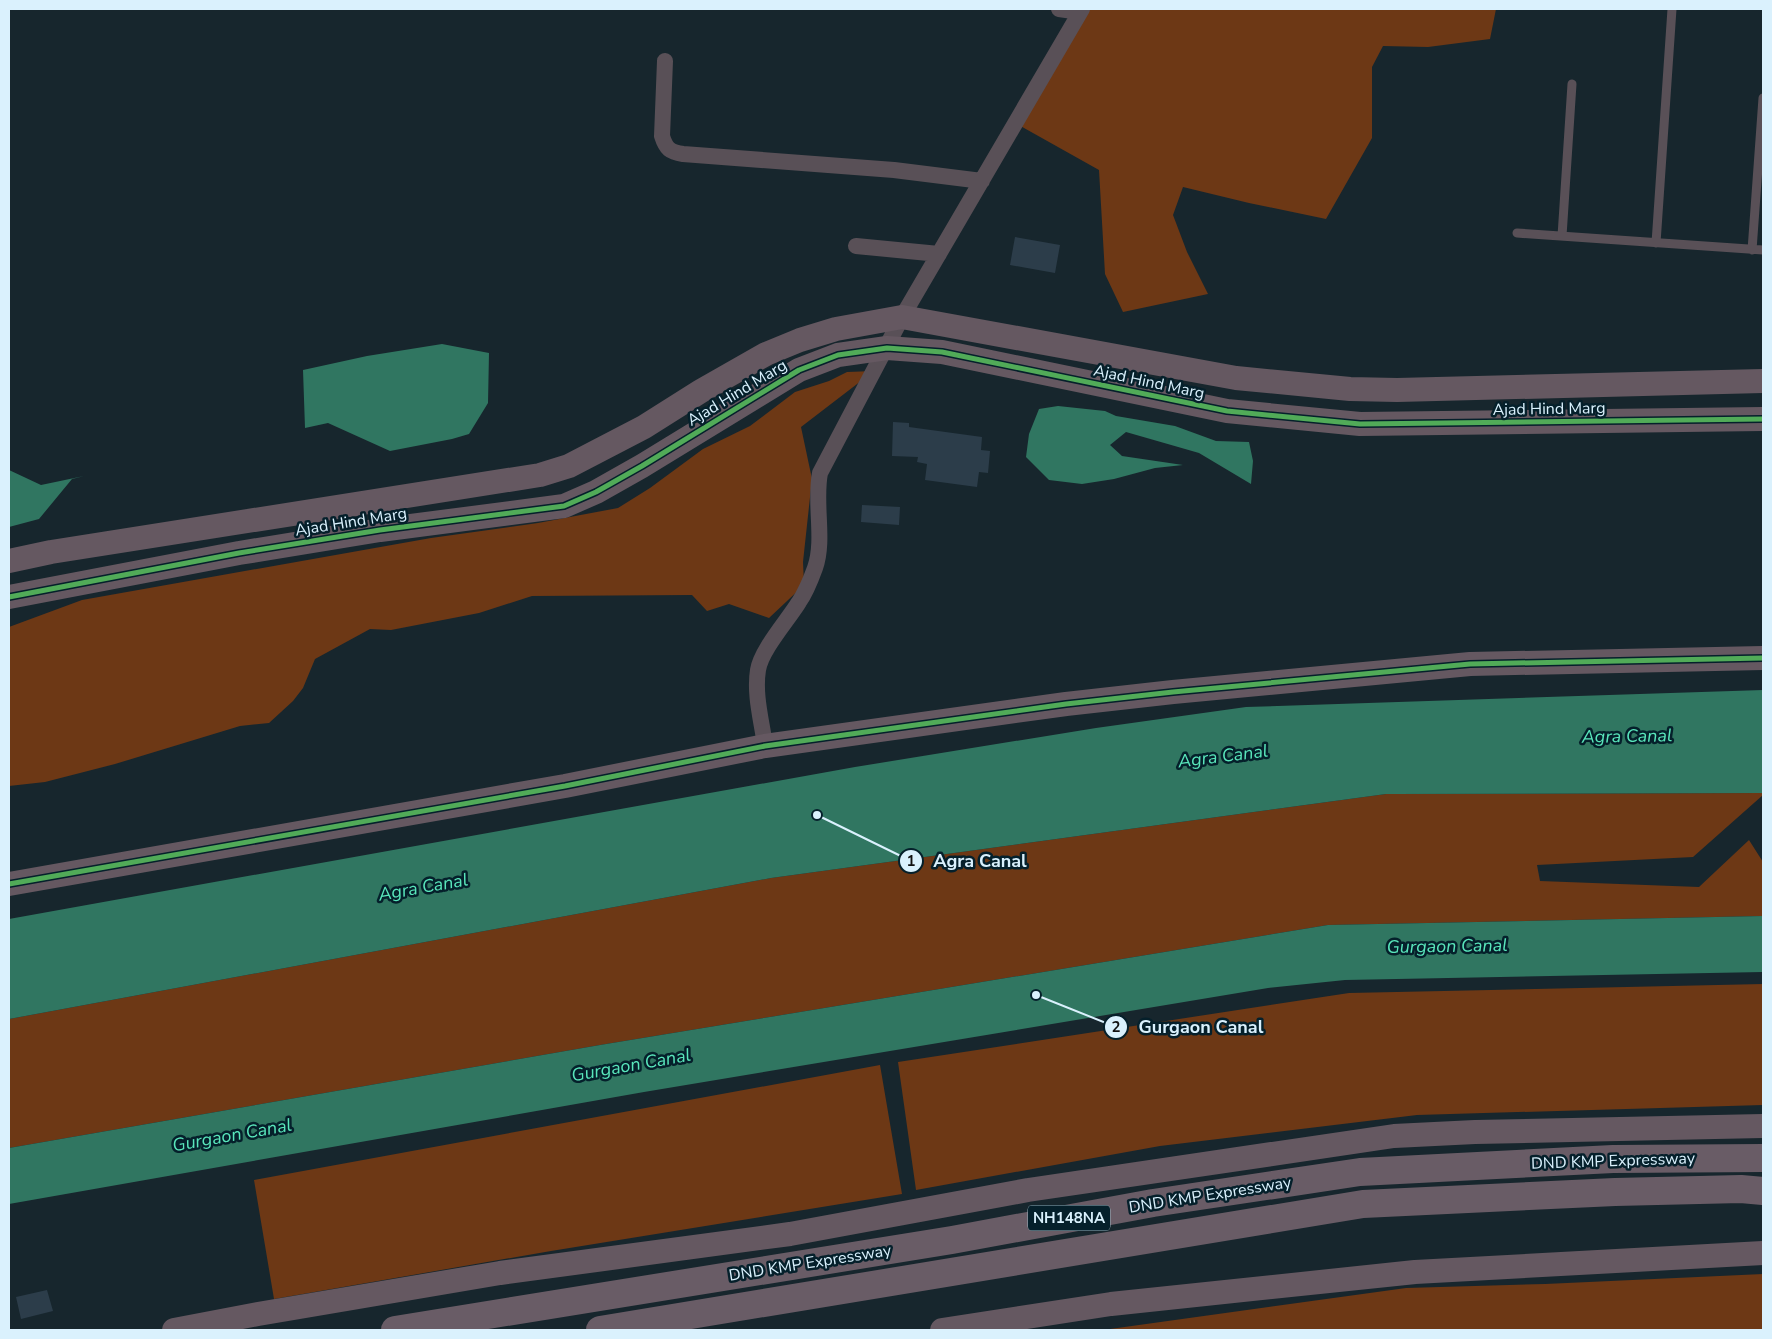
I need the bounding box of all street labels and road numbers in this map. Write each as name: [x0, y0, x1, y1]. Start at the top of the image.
street label: Ajad Hind Marg: [683, 354, 791, 432]
street label: Ajad Hind Marg: [1091, 359, 1207, 405]
street label: Ajad Hind Marg: [1492, 397, 1606, 421]
street label: Ajad Hind Marg: [293, 502, 409, 542]
street label: DND KMP Expressway: [1531, 1147, 1696, 1175]
street label: DND KMP Expressway: [1127, 1171, 1293, 1219]
road number: NH148NA: [1028, 1206, 1110, 1230]
street label: DND KMP Expressway: [727, 1239, 893, 1287]

